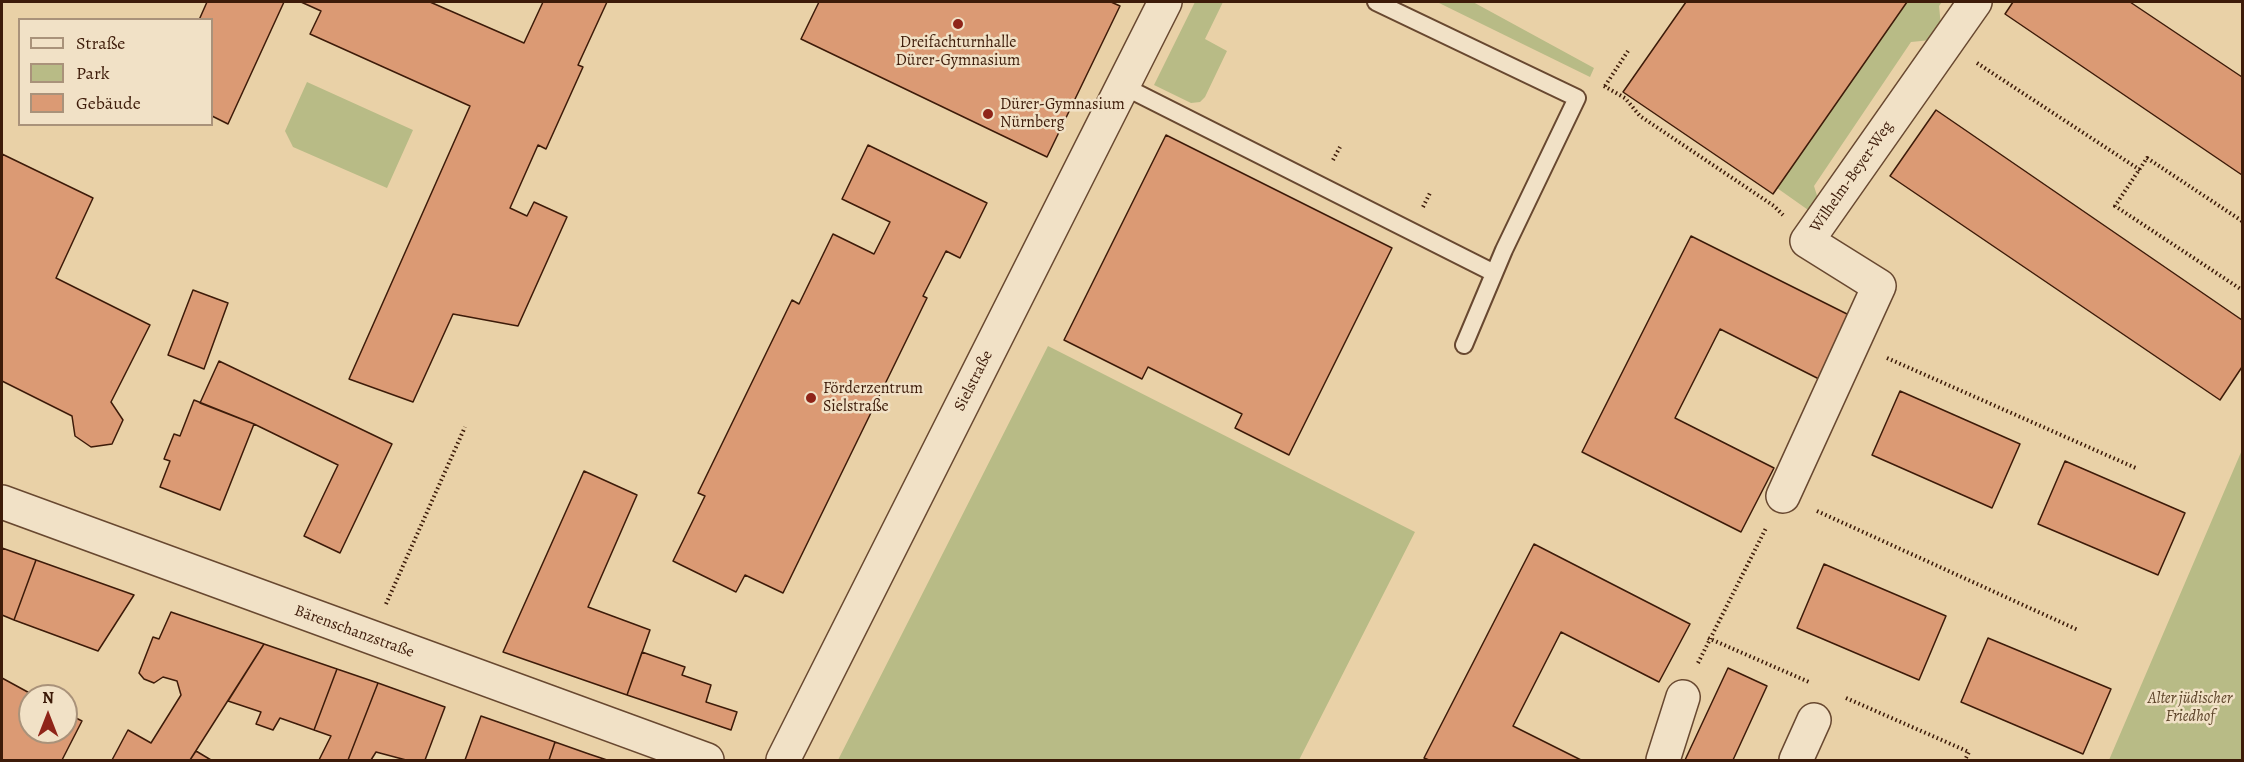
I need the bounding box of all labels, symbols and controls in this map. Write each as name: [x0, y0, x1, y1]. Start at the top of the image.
marker: Dreifachturnhalle Dürer-Gymnasium: [951, 17, 965, 31]
legend: [18, 18, 213, 126]
text: Straße: [76, 31, 125, 55]
place label: Dreifachturnhalle Dürer-Gymnasium: [896, 33, 1020, 71]
text: Park: [76, 61, 110, 85]
text: Gebäude: [76, 91, 141, 115]
place label: Dürer-Gymnasium Nürnberg: [1000, 95, 1125, 133]
marker: Dürer-Gymnasium Nürnberg: [981, 107, 995, 121]
street label: Wilhelm-Beyer-Weg: [1807, 118, 1897, 236]
street label: Sielstraße: [951, 347, 997, 415]
place label: Förderzentrum Sielstraße: [823, 379, 923, 417]
marker: Förderzentrum Sielstraße: [804, 391, 818, 405]
street label: Bärenschanzstraße: [292, 601, 416, 663]
north arrow: [18, 684, 78, 744]
text: N: [42, 687, 54, 709]
park label: Alter jüdischer Friedhof: [2148, 689, 2232, 727]

